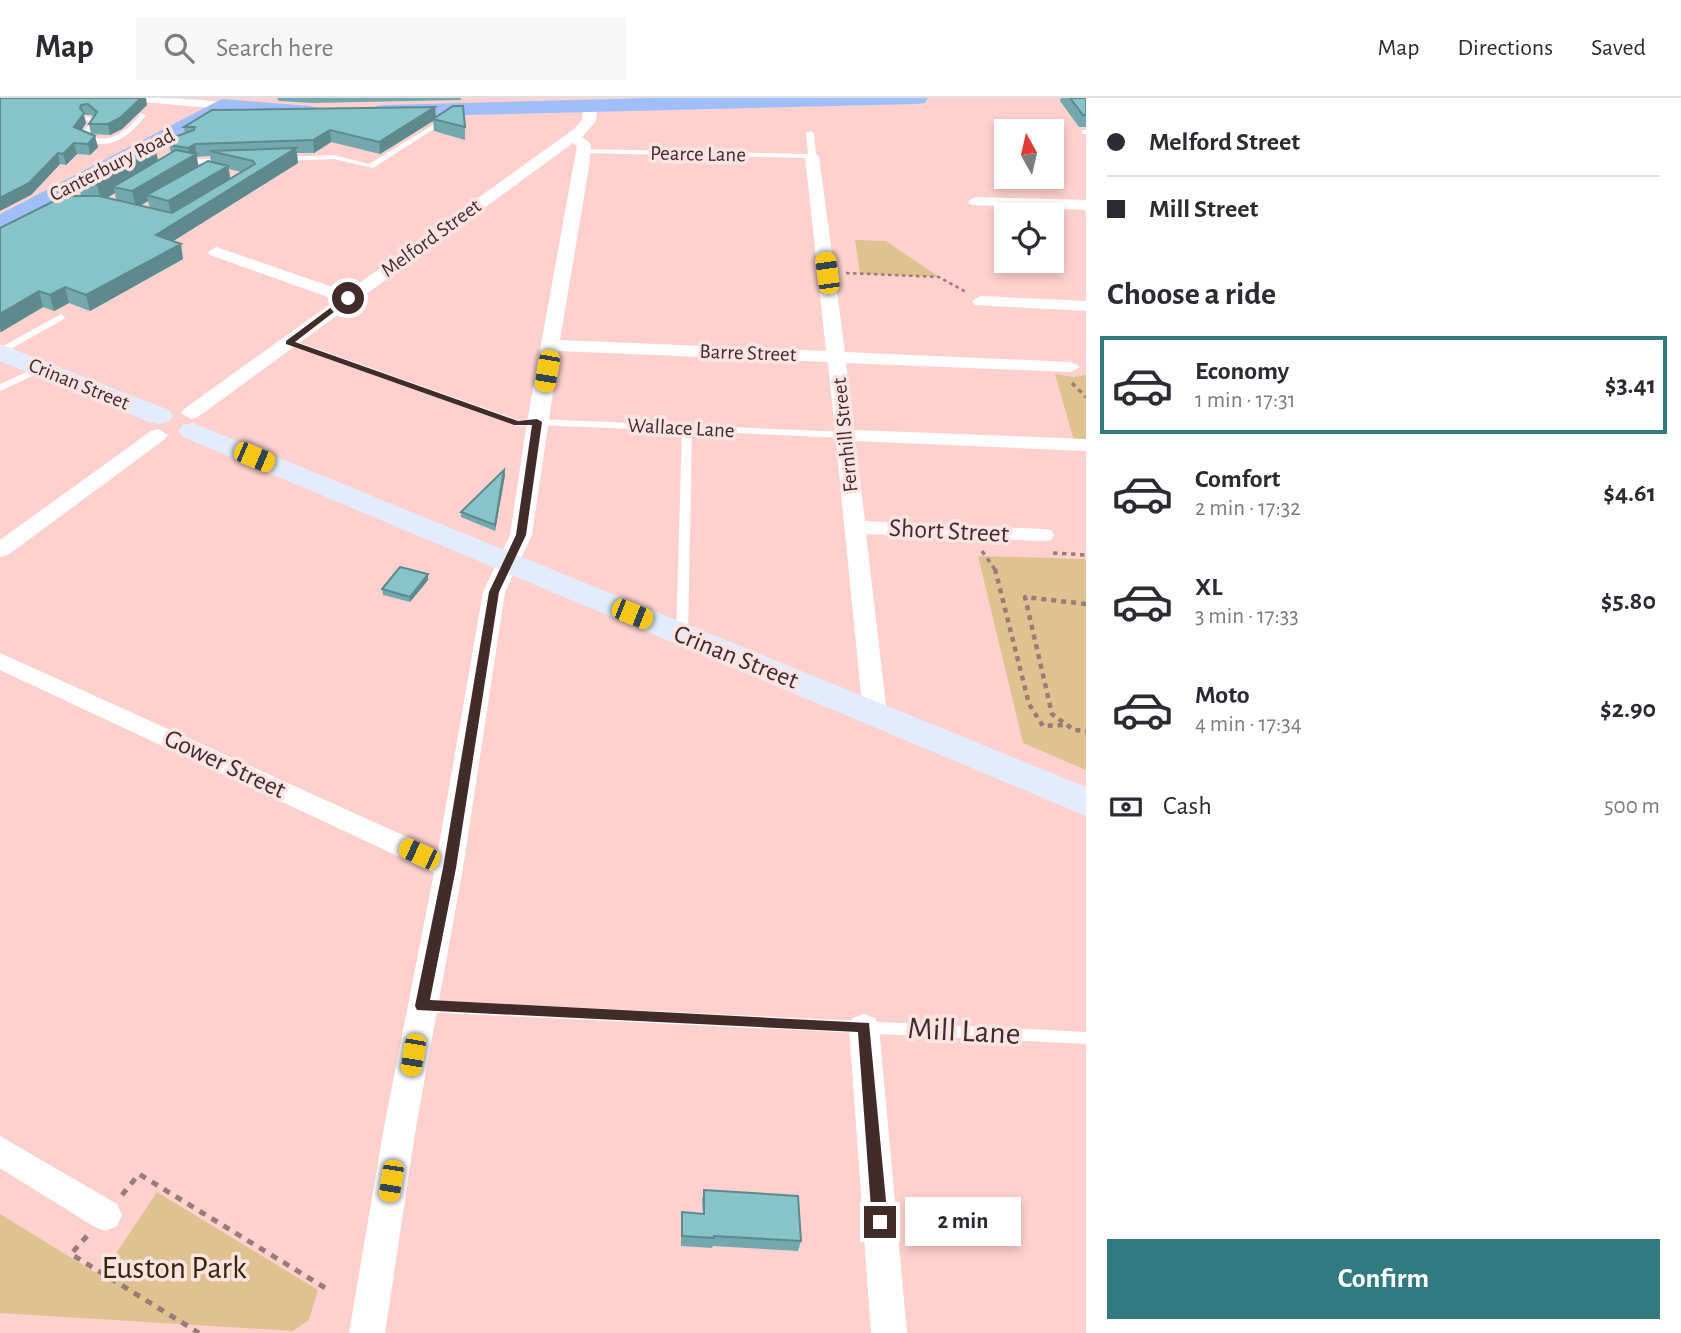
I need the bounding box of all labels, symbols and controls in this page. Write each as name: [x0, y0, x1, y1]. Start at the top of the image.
search box: [136, 17, 626, 80]
icon: search: [160, 29, 198, 67]
text: Map: [35, 31, 94, 64]
text: Search here: [216, 35, 334, 61]
text: Map: [1377, 36, 1419, 60]
text: Directions: [1457, 36, 1553, 60]
text: Saved: [1591, 36, 1646, 60]
north arrow: [994, 119, 1064, 189]
map controls: [994, 119, 1064, 273]
street label: Canterbury Road: [46, 125, 178, 205]
text: Melford Street: [1149, 129, 1300, 155]
street label: Pearce Lane: [650, 143, 746, 165]
street label: Melford Street: [377, 195, 485, 281]
text: Mill Street: [1149, 196, 1258, 222]
button: locate: [994, 203, 1064, 273]
car: [814, 251, 841, 295]
text: Choose a ride: [1107, 278, 1276, 310]
route start: [332, 282, 364, 314]
street label: Barre Street: [699, 341, 797, 365]
car: [534, 348, 561, 394]
street label: Crinan Street: [26, 354, 133, 414]
icon: car: [1111, 354, 1174, 417]
text: Economy: [1195, 358, 1289, 384]
text: $3.41: [1605, 372, 1656, 398]
street label: Fernhill Street: [829, 376, 861, 493]
text: 1 min · 17:31: [1195, 389, 1296, 412]
street label: Wallace Lane: [627, 415, 735, 441]
car: [231, 439, 278, 475]
icon: car: [1111, 462, 1174, 525]
text: Comfort: [1195, 466, 1280, 492]
text: $4.61: [1603, 480, 1656, 506]
text: 2 min · 17:32: [1195, 497, 1301, 520]
street label: Short Street: [888, 515, 1010, 547]
icon: car: [1111, 570, 1174, 633]
text: XL: [1195, 574, 1222, 600]
text: $5.80: [1601, 588, 1656, 614]
car: [609, 596, 656, 632]
text: 3 min · 17:33: [1195, 605, 1299, 628]
street label: Crinan Street: [670, 620, 802, 694]
icon: car: [1111, 678, 1174, 741]
text: Moto: [1195, 682, 1250, 708]
text: $2.90: [1600, 696, 1656, 722]
text: 4 min · 17:34: [1195, 713, 1302, 736]
street label: Gower Street: [160, 725, 290, 803]
icon: cash: [1107, 788, 1145, 826]
text: Cash: [1163, 793, 1212, 819]
text: 500 m: [1604, 795, 1660, 818]
car: [396, 836, 443, 872]
street label: Mill Lane: [907, 1012, 1021, 1050]
car: [400, 1032, 427, 1078]
car: [378, 1159, 405, 1203]
callout: 2 min: [904, 1198, 1020, 1246]
route end: [864, 1206, 896, 1238]
text: 2 min: [937, 1210, 989, 1233]
button: Confirm: [1107, 1239, 1660, 1319]
park label: Euston Park: [101, 1252, 247, 1284]

